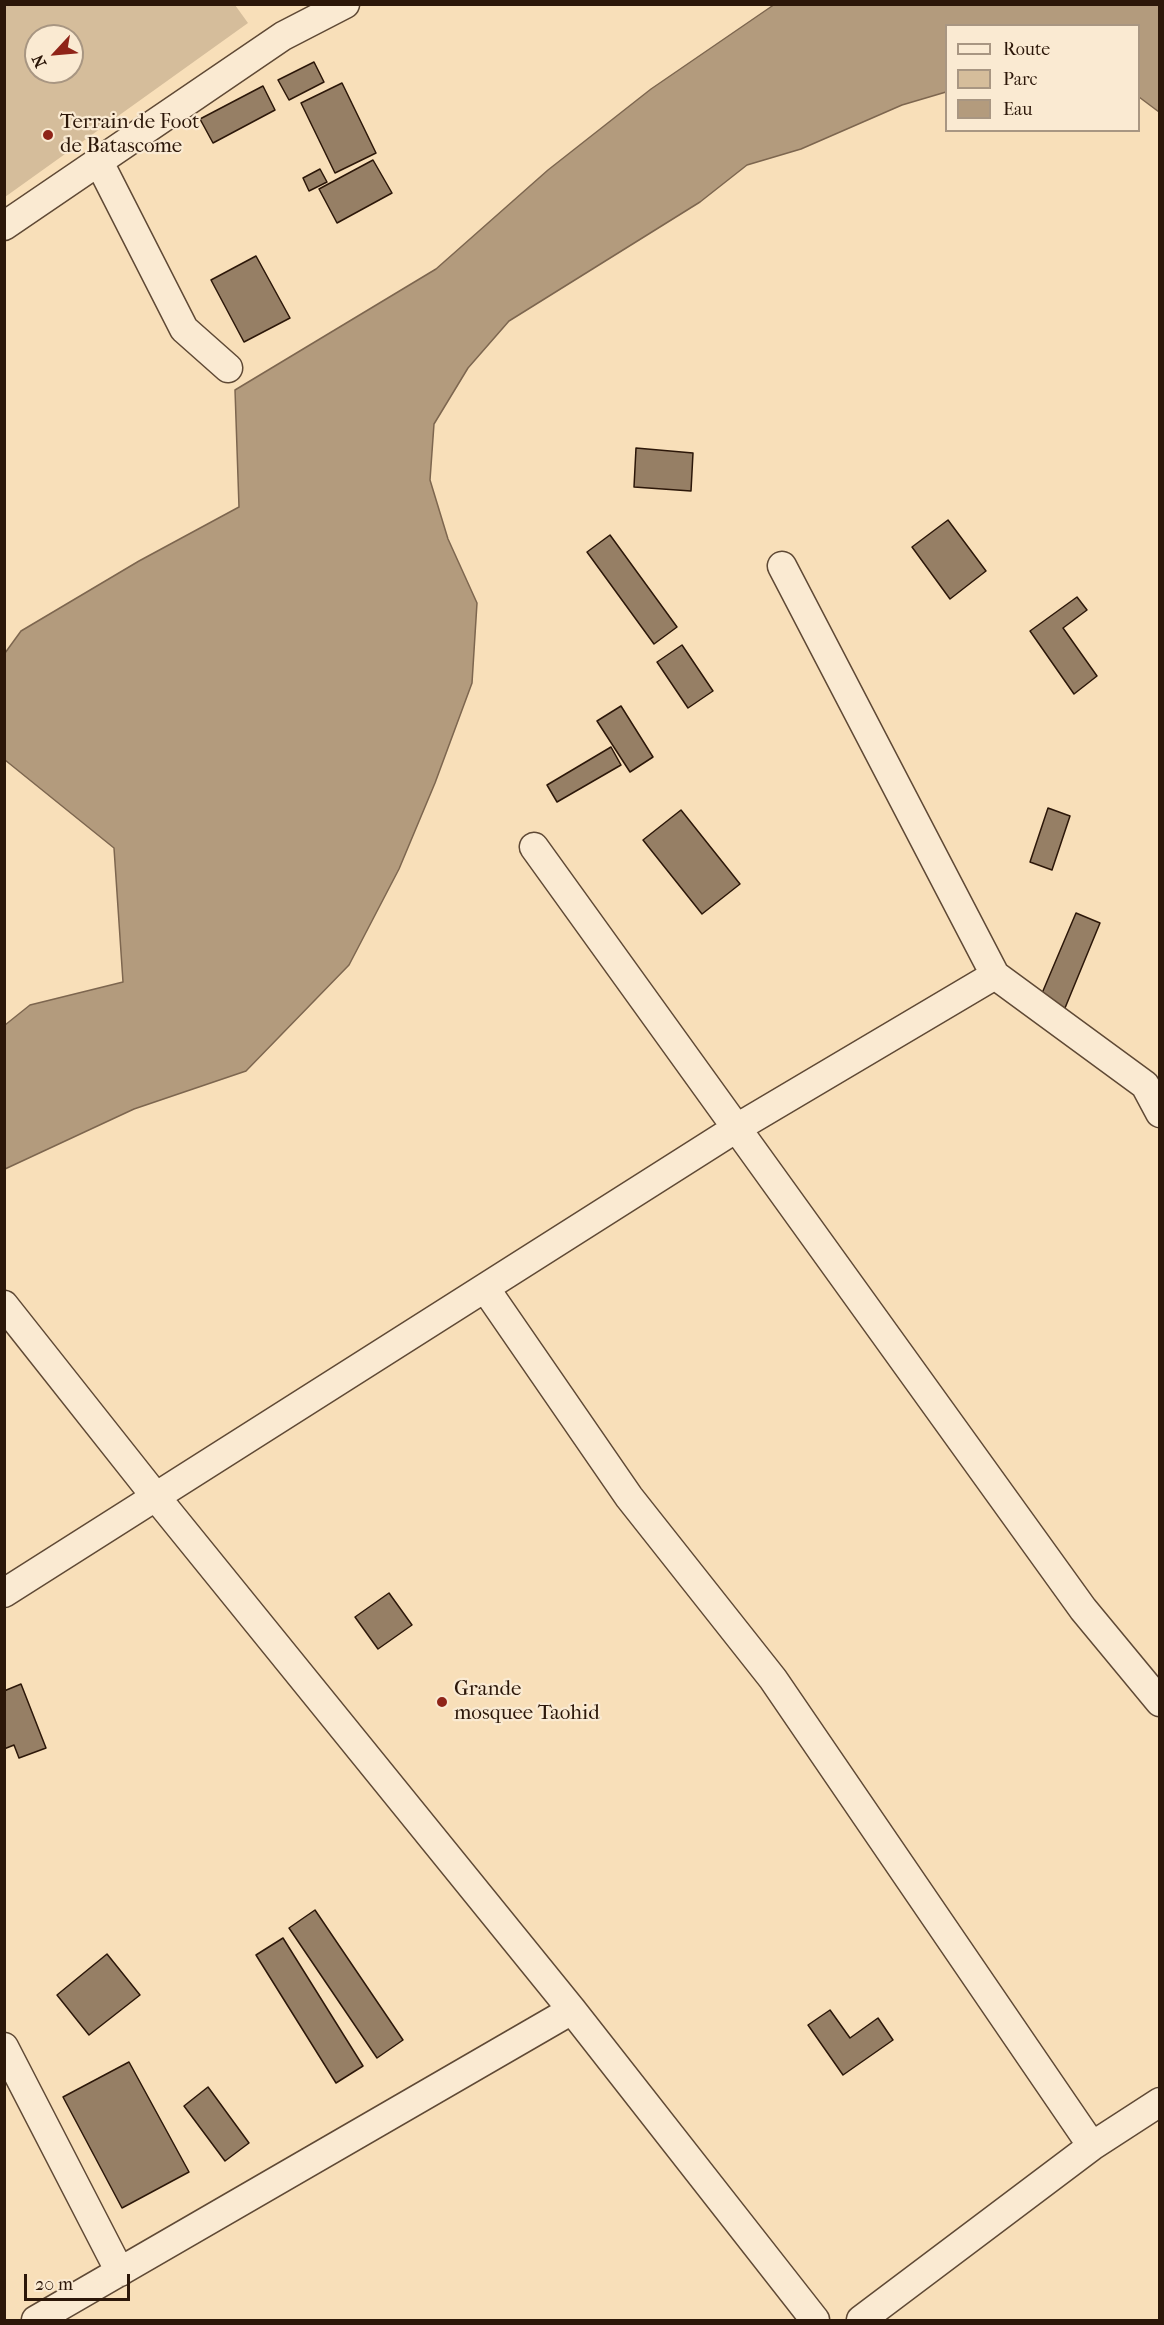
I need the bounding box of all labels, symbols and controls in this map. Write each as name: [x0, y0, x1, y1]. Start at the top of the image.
north arrow: [24, 24, 84, 84]
legend: [945, 24, 1140, 132]
text: Route: [1003, 39, 1050, 60]
text: N: [28, 52, 50, 71]
text: Parc: [1003, 69, 1038, 90]
text: Eau: [1003, 99, 1032, 120]
place label: Terrain de Foot de Batascome: [60, 110, 199, 160]
marker: Terrain de Foot de Batascome: [41, 128, 55, 142]
place label: Grande mosquee Taohid: [454, 1677, 600, 1727]
marker: Grande mosquee Taohid: [435, 1695, 449, 1709]
scale bar: [27, 2262, 134, 2300]
text: 20 m: [35, 2274, 73, 2295]

